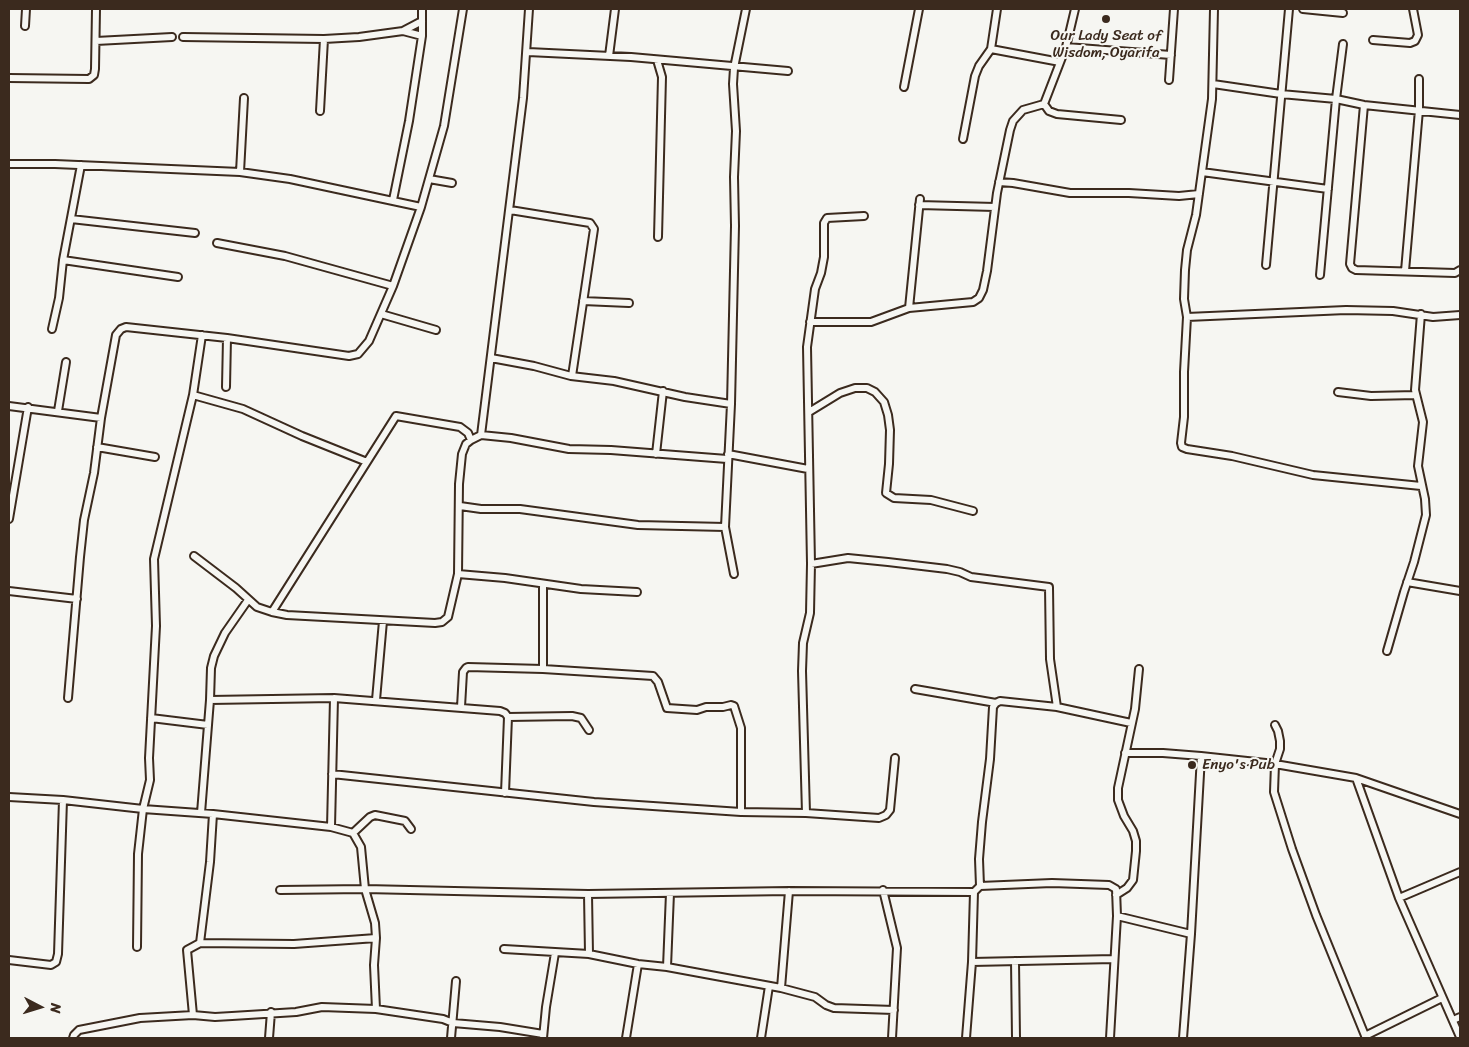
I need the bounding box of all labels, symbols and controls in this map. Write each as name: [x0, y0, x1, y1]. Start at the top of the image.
marker: Our Lady Seat of Wisdom, Oyarifa: [1100, 13, 1112, 25]
place label: Our Lady Seat of Wisdom, Oyarifa: [1050, 27, 1162, 62]
place label: Enyo's Pub: [1202, 756, 1275, 774]
marker: Enyo's Pub: [1186, 759, 1198, 771]
north arrow: [15, 982, 65, 1032]
text: N: [43, 1002, 68, 1014]

